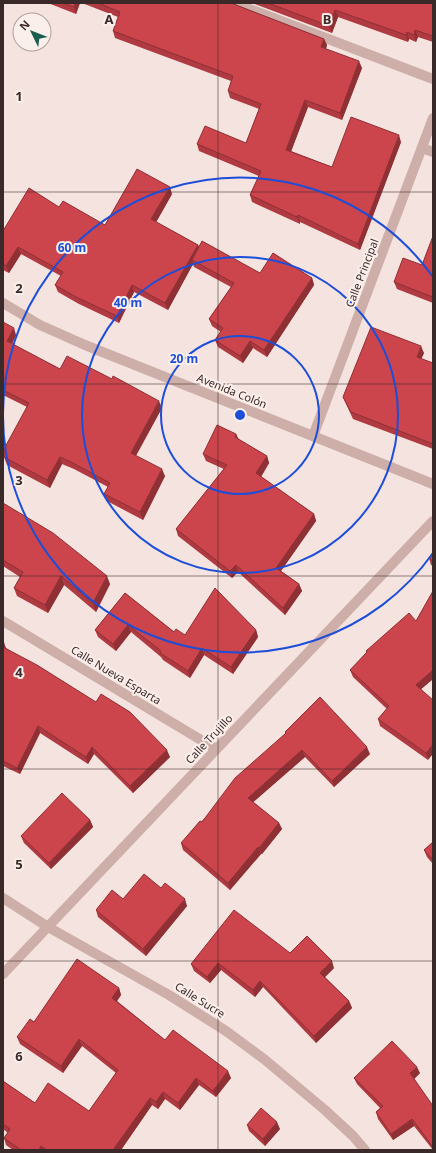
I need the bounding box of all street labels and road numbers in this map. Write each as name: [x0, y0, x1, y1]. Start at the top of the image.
street label: Calle Principal: [342, 236, 382, 309]
street label: Avenida Colón: [195, 370, 269, 411]
street label: Calle Nueva Esparta: [68, 642, 164, 707]
street label: Calle Trujillo: [182, 710, 236, 767]
street label: Calle Sucre: [172, 978, 228, 1021]

